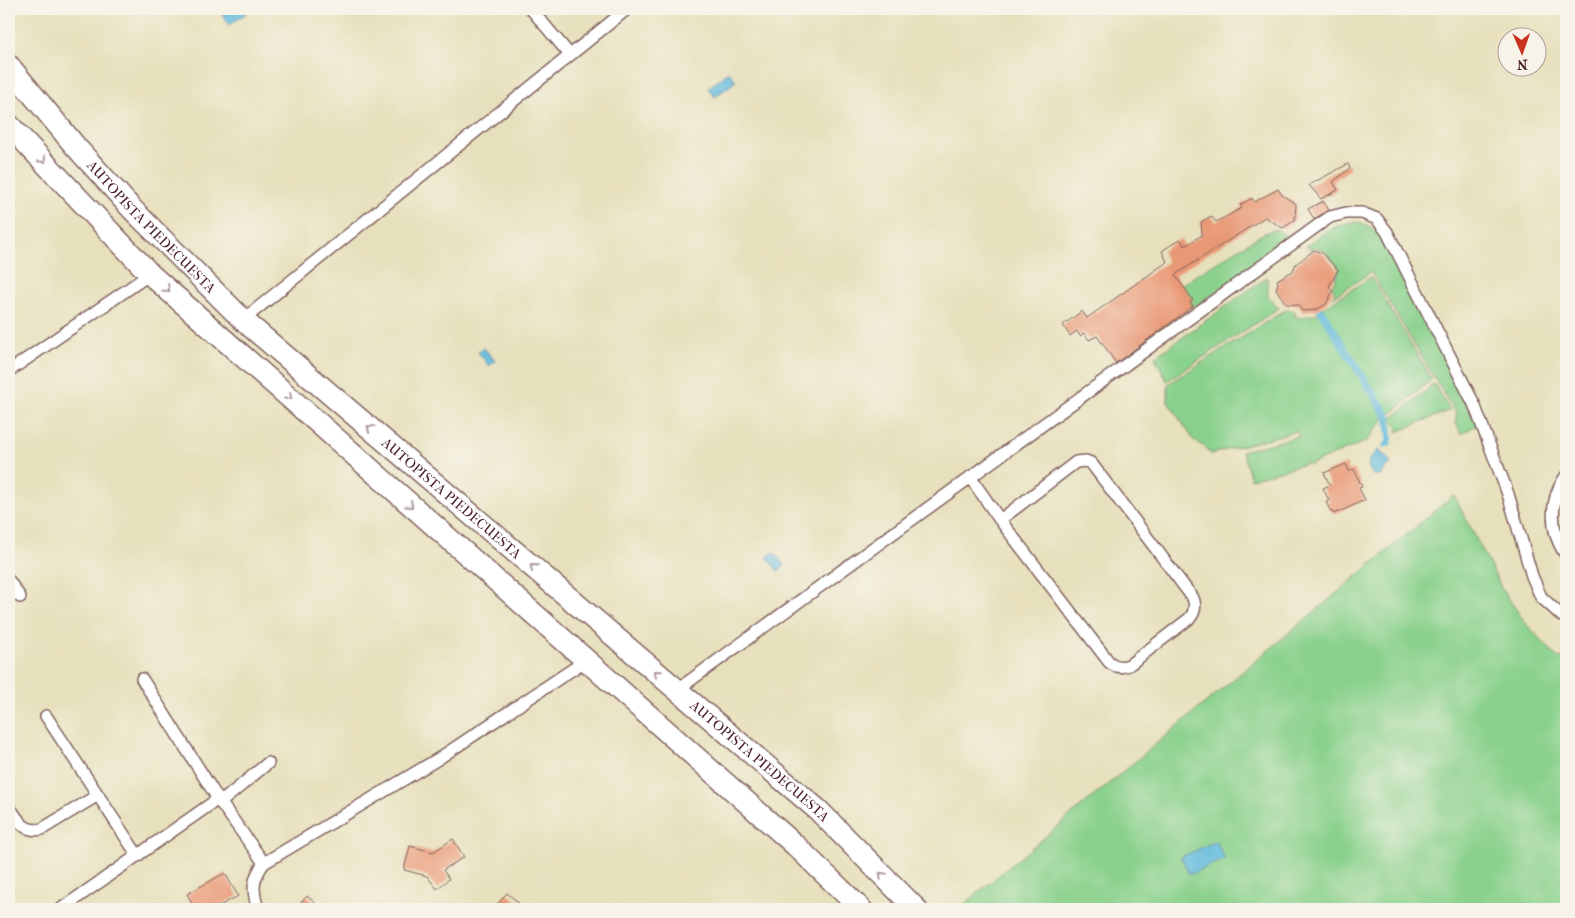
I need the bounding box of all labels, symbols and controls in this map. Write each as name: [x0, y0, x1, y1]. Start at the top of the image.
north arrow: [1498, 28, 1548, 78]
text: N: [1516, 56, 1528, 73]
one-way arrow: [37, 154, 46, 163]
street label: AUTOPISTA PIEDECUESTA: [83, 156, 220, 298]
one-way arrow: [162, 283, 171, 292]
one-way arrow: [283, 391, 292, 400]
one-way arrow: [366, 424, 375, 433]
street label: AUTOPISTA PIEDECUESTA: [378, 434, 525, 563]
one-way arrow: [405, 499, 414, 508]
one-way arrow: [530, 564, 539, 573]
one-way arrow: [654, 670, 663, 679]
street label: AUTOPISTA PIEDECUESTA: [686, 696, 833, 826]
one-way arrow: [879, 872, 888, 881]

